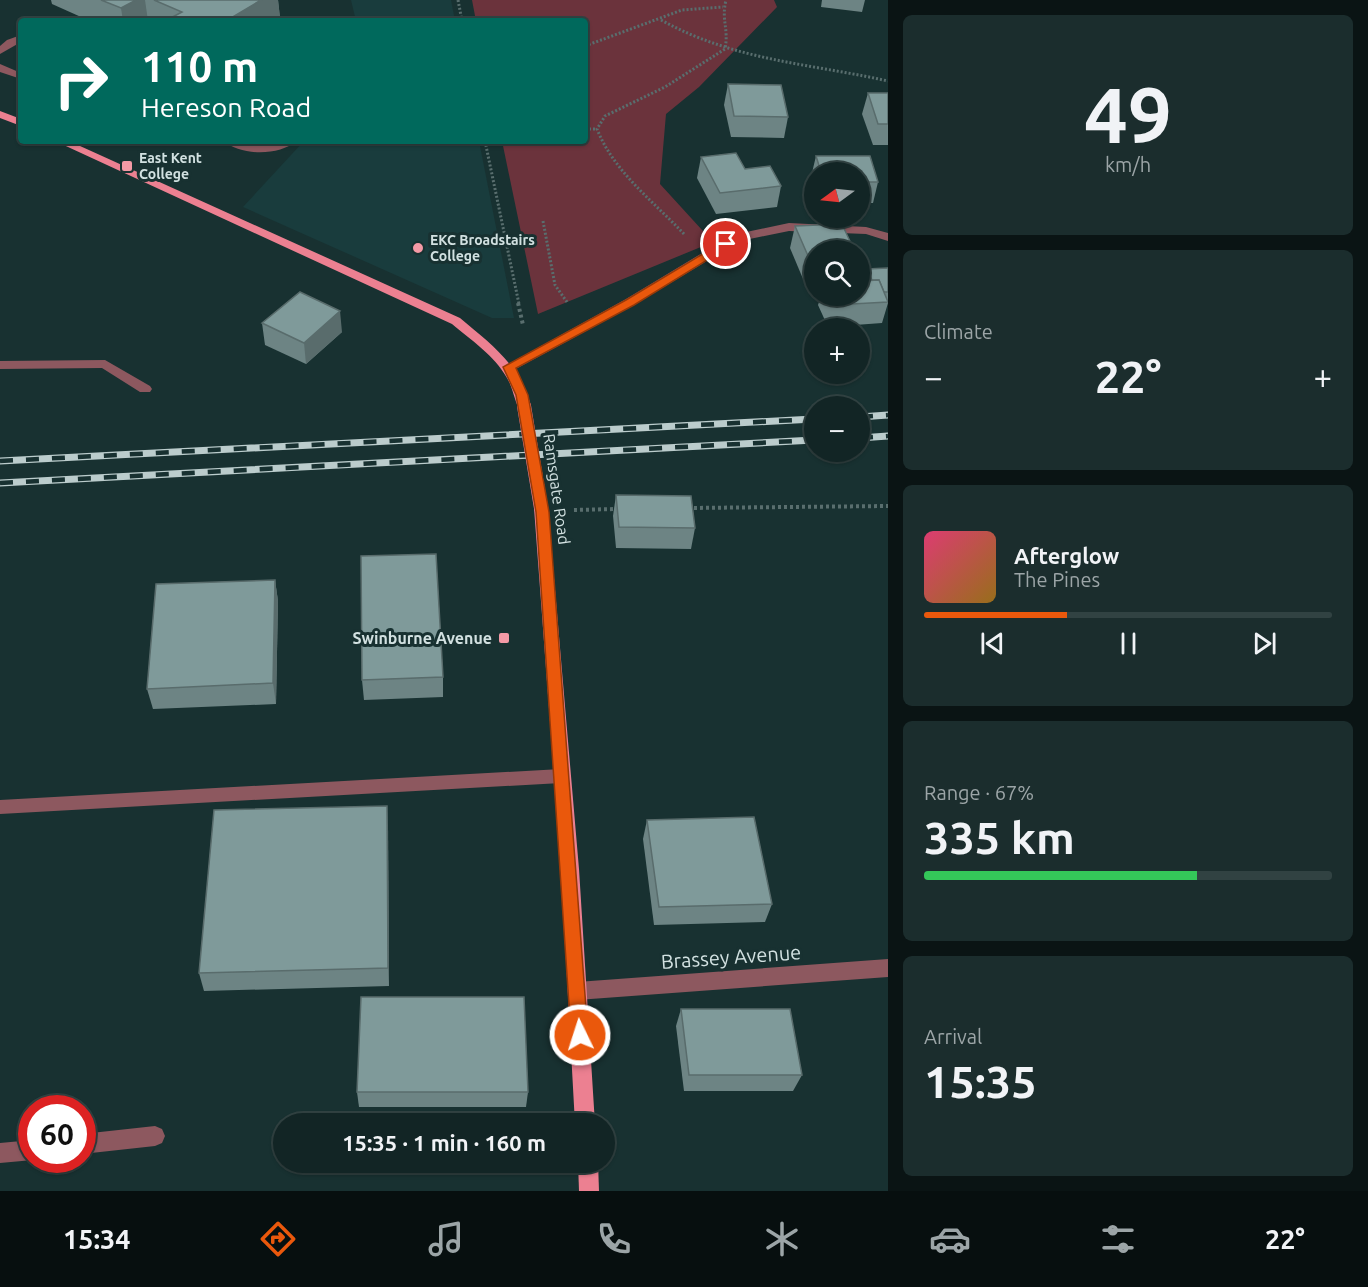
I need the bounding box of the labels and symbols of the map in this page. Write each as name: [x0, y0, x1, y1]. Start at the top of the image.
place label: East Kent College: [139, 150, 202, 182]
marker: East Kent College: [120, 159, 134, 173]
north arrow: [804, 162, 870, 228]
pin: [700, 218, 751, 269]
place label: EKC Broadstairs College: [430, 232, 535, 264]
marker: EKC Broadstairs College: [411, 241, 425, 255]
street label: Ramsgate Road: [540, 432, 574, 546]
place label: Swinburne Avenue: [353, 629, 492, 647]
marker: Swinburne Avenue: [497, 631, 511, 645]
street label: Brassey Avenue: [660, 940, 802, 973]
position arrow: [548, 1003, 612, 1067]
speed limit sign: 60: [18, 1095, 96, 1173]

